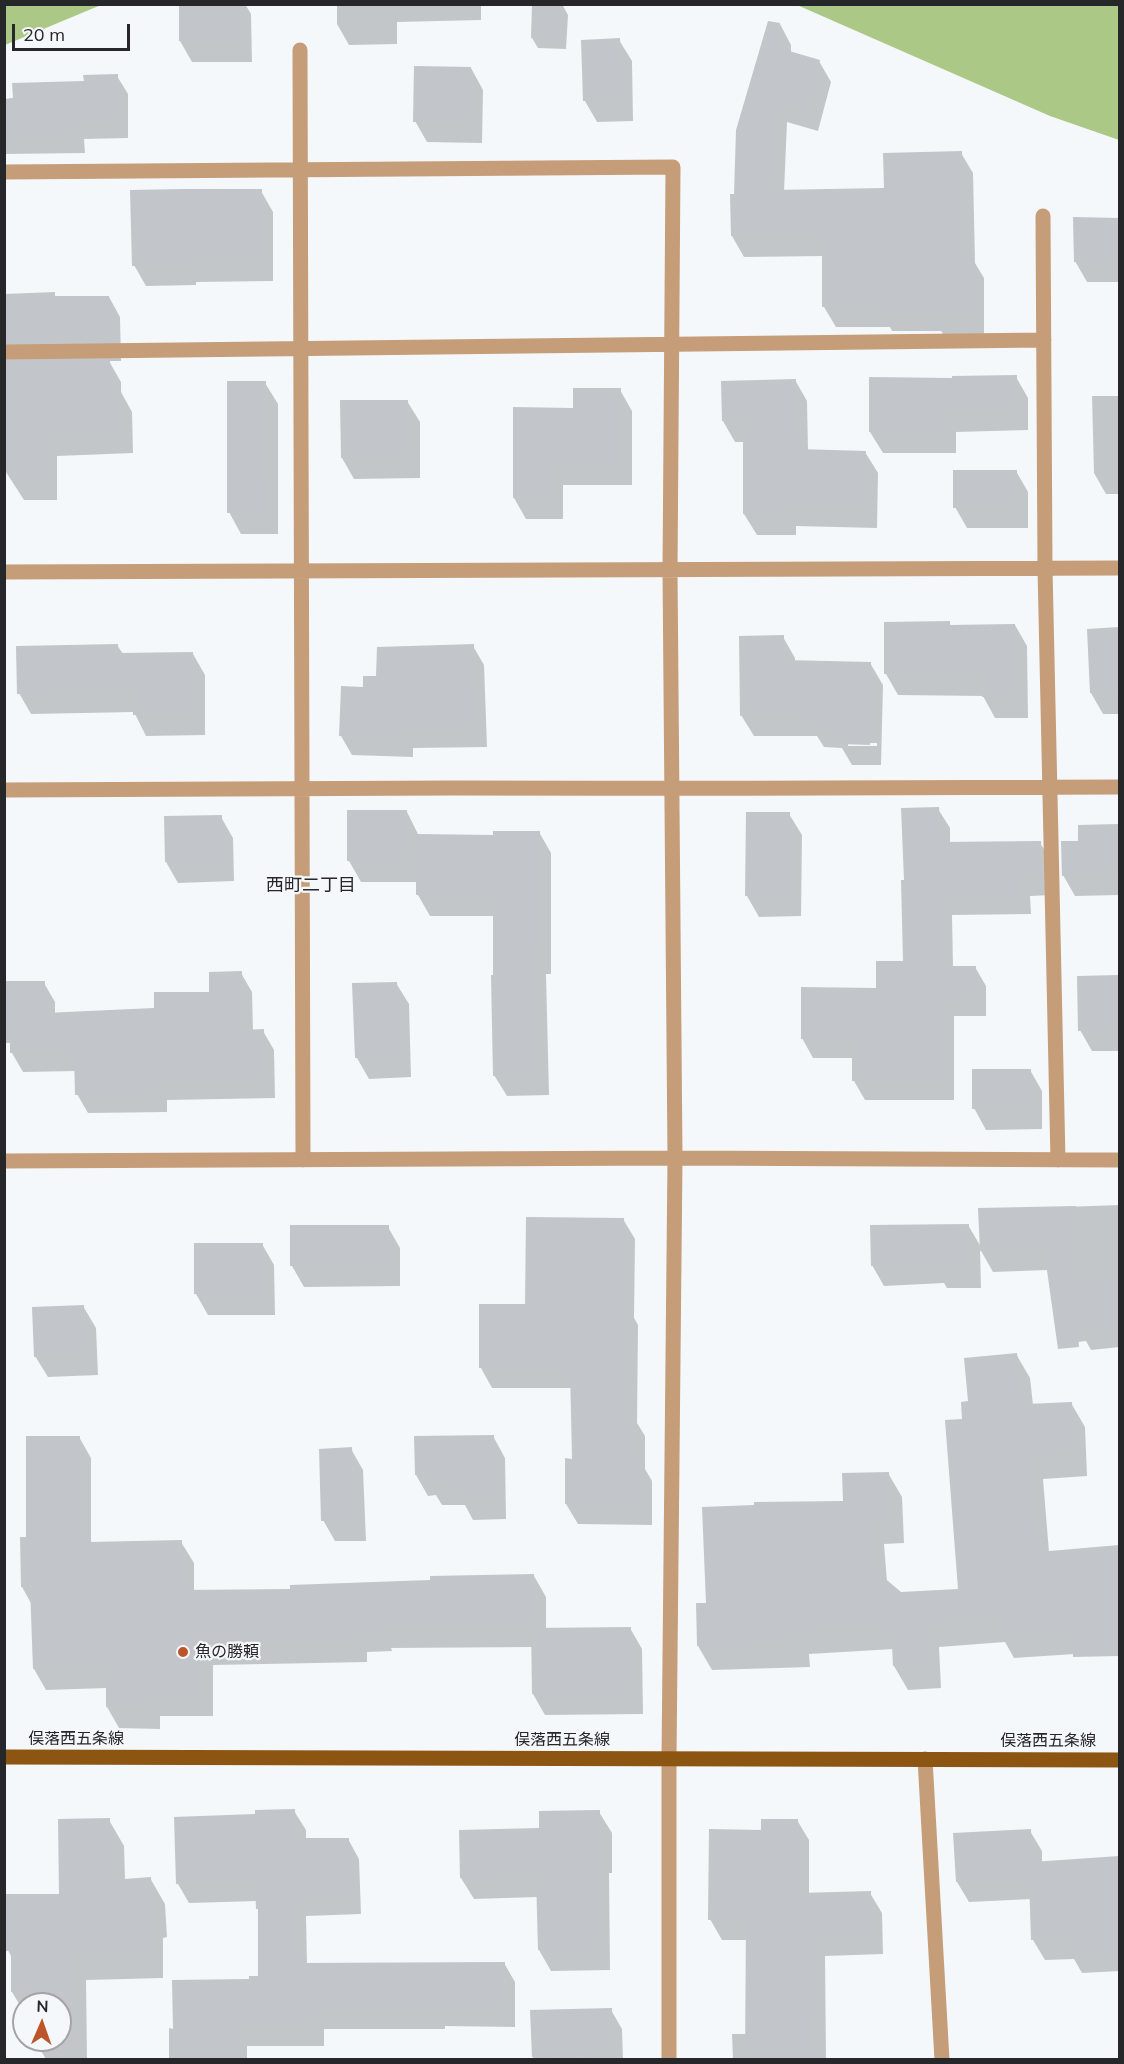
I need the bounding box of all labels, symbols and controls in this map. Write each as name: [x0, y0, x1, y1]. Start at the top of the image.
scale bar: [15, 12, 134, 50]
text: 20 m: [23, 23, 65, 46]
district label: 西町二丁目: [266, 875, 356, 897]
place label: 魚の勝頼: [195, 1642, 259, 1662]
marker: 魚の勝頼: [176, 1645, 190, 1659]
street label: 俣落西五条線: [28, 1729, 124, 1749]
street label: 俣落西五条線: [514, 1730, 610, 1750]
street label: 俣落西五条線: [1000, 1731, 1096, 1751]
north arrow: [12, 1992, 72, 2052]
text: N: [36, 1996, 49, 2016]

